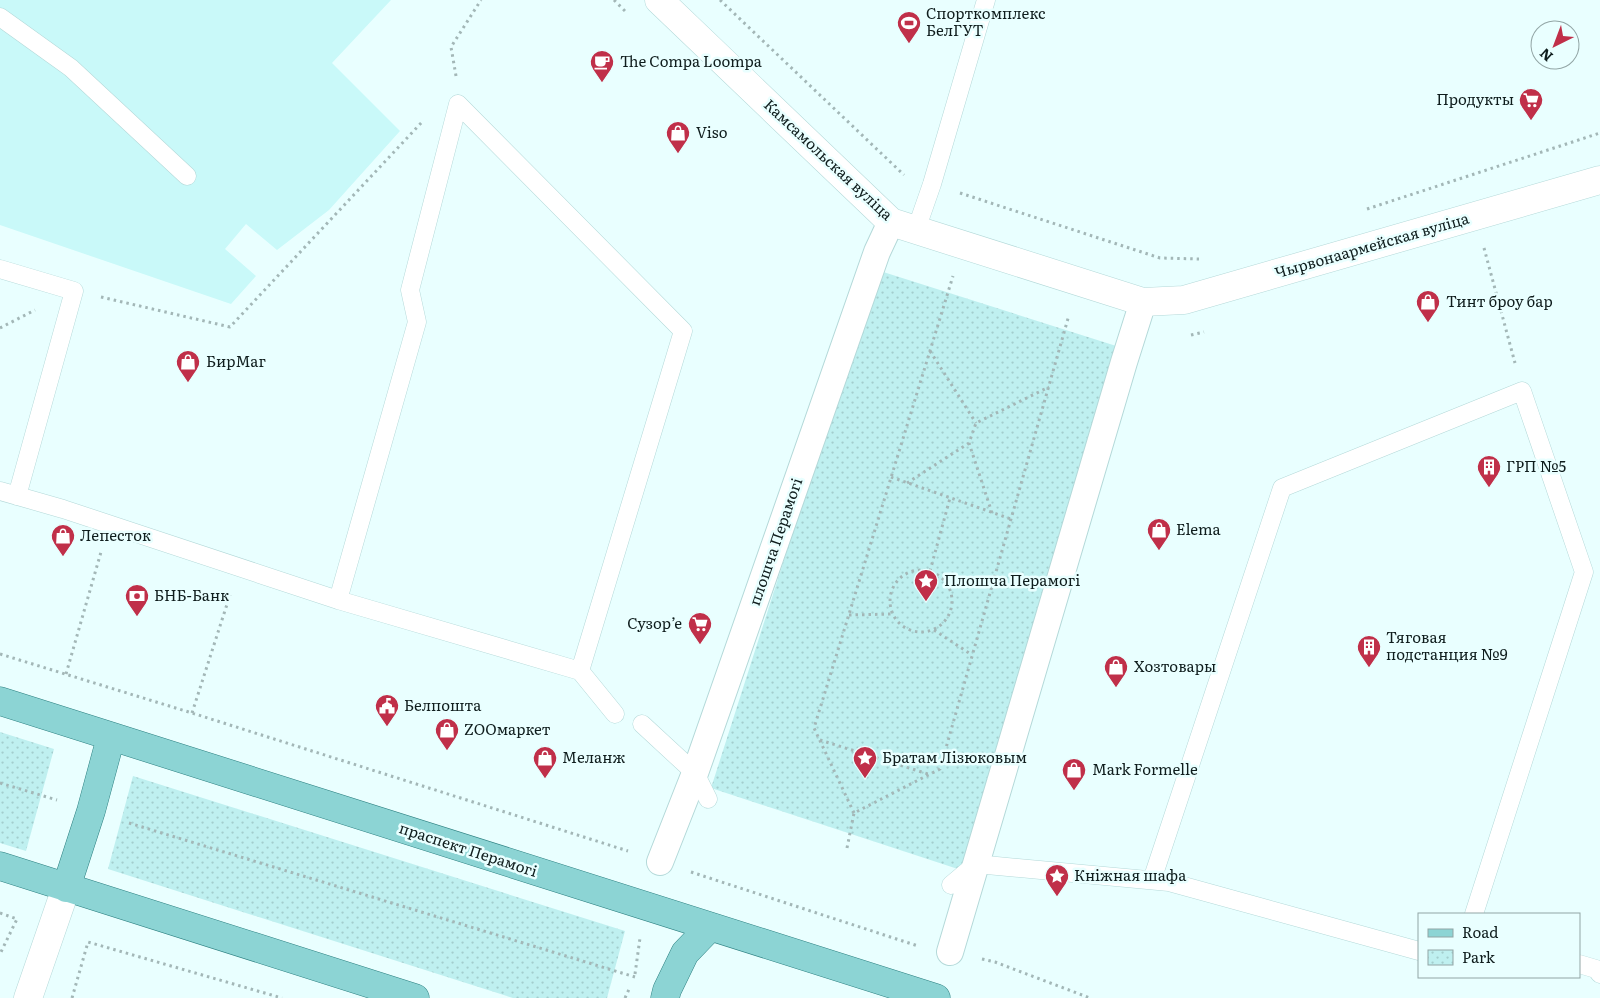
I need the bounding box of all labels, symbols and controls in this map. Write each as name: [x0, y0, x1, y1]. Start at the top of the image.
place label: Спорткомплекс БелГУТ: [926, 1, 1046, 41]
sports icon: Спорткомплекс БелГУТ: [896, 10, 922, 44]
north arrow: [1530, 20, 1580, 70]
text: N: [1534, 44, 1557, 67]
cafe icon: The Compa Loompa: [589, 49, 615, 83]
place label: The Compa Loompa: [620, 49, 763, 72]
place label: Продукты: [1436, 87, 1514, 110]
supermarket icon: Продукты: [1518, 87, 1544, 121]
street label: Камсамольская вуліца: [759, 93, 899, 226]
shop icon: Viso: [665, 120, 691, 154]
place label: Viso: [696, 120, 728, 143]
street label: Чырвонаармейская вуліца: [1272, 206, 1472, 283]
shop icon: Тинт броу бар: [1415, 289, 1441, 323]
place label: Тинт броу бар: [1446, 289, 1553, 312]
shop icon: БирМаг: [175, 349, 201, 383]
place label: БирМаг: [206, 349, 266, 372]
building icon: ГРП №5: [1476, 454, 1502, 488]
place label: ГРП №5: [1506, 454, 1567, 477]
street label: плошча Перамогі: [742, 475, 807, 609]
shop icon: Elema: [1146, 517, 1172, 551]
place label: Elema: [1176, 517, 1222, 540]
shop icon: Лепесток: [50, 523, 76, 557]
place label: Лепесток: [80, 523, 151, 546]
place icon: Плошча Перамогі: [913, 568, 939, 602]
place label: Плошча Перамогі: [944, 568, 1080, 591]
bank icon: БНБ-Банк: [124, 583, 150, 617]
place label: БНБ-Банк: [154, 583, 229, 606]
place label: Сузорʼе: [627, 611, 682, 634]
supermarket icon: Сузорʼе: [687, 611, 713, 645]
place label: Тяговая подстанция №9: [1386, 625, 1508, 665]
building icon: Тяговая подстанция №9: [1356, 634, 1382, 668]
shop icon: Хозтовары: [1103, 654, 1129, 688]
place label: Хозтовары: [1134, 654, 1216, 677]
public building icon: Белпошта: [374, 693, 400, 727]
place label: Белпошта: [404, 693, 482, 716]
shop icon: ZOOмаркет: [434, 717, 460, 751]
place label: ZOOмаркет: [464, 717, 551, 740]
shop icon: Меланж: [532, 745, 558, 779]
place label: Меланж: [562, 745, 625, 768]
place icon: Братам Лізюковым: [852, 745, 878, 779]
place label: Братам Лізюковым: [882, 745, 1027, 768]
shop icon: Mark Formelle: [1061, 757, 1087, 791]
place label: Mark Formelle: [1092, 757, 1198, 780]
street label: праспект Перамогі: [396, 815, 540, 882]
place icon: Кніжная шафа: [1044, 863, 1070, 897]
place label: Кніжная шафа: [1074, 863, 1187, 886]
legend: [1418, 913, 1580, 978]
text: Road: [1462, 920, 1498, 943]
text: Park: [1462, 945, 1496, 968]

